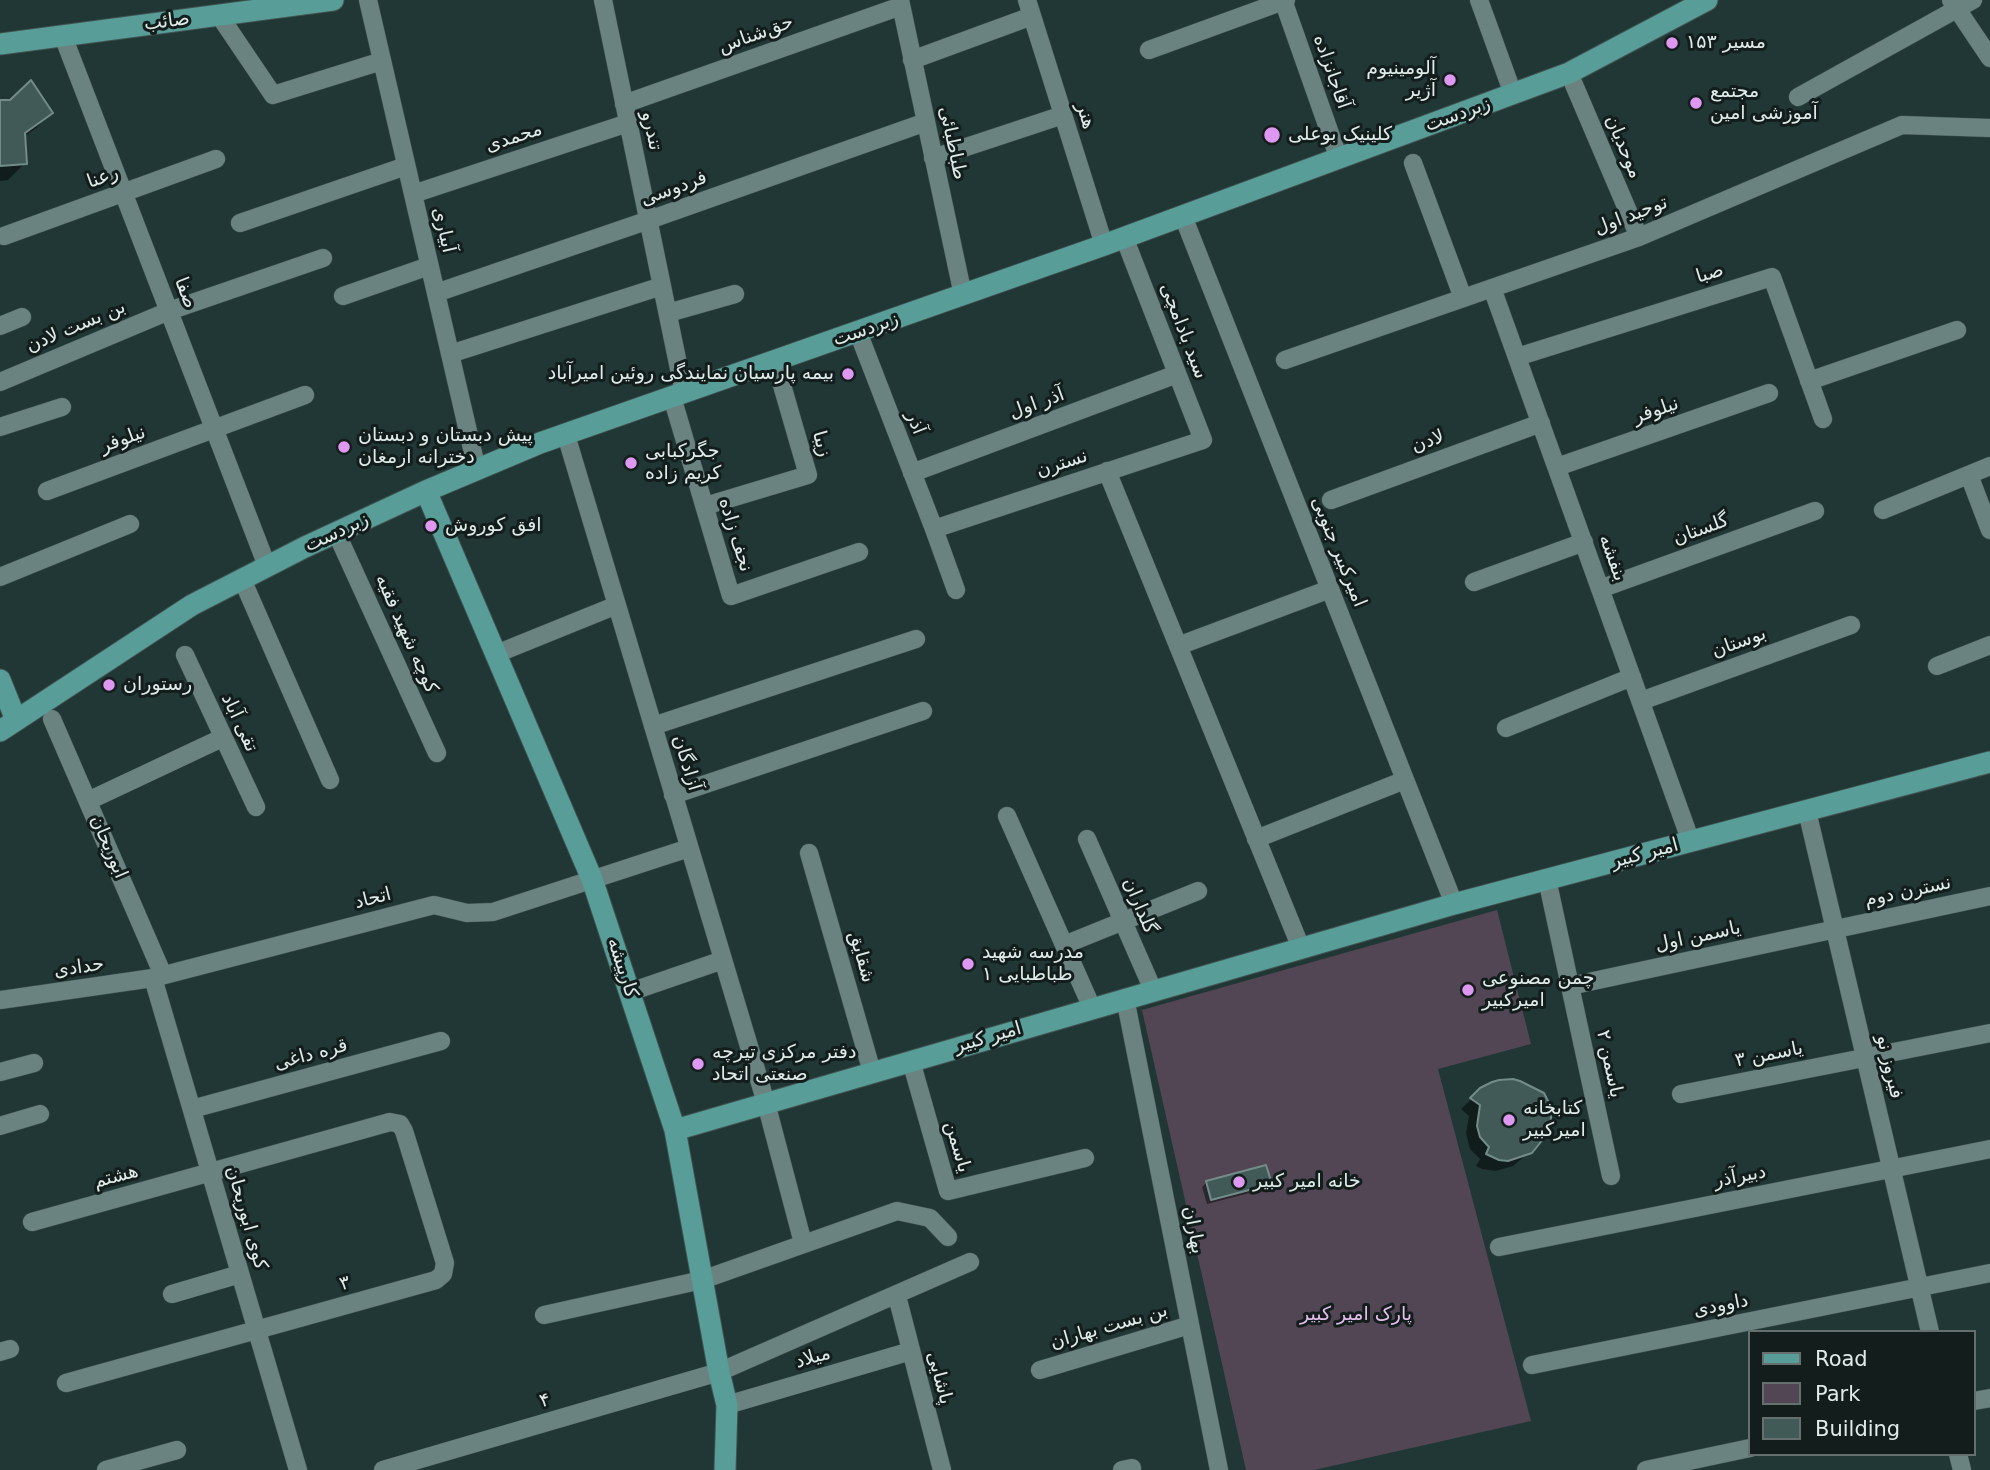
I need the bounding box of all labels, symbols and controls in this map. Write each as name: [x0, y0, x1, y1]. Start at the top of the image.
street label: صائب: [143, 8, 191, 36]
street label: حق‌شناس: [715, 11, 797, 59]
street label: آقاجانزاده: [1308, 32, 1354, 112]
place label: مسیر ۱۵۳: [1686, 32, 1766, 54]
marker: مسیر ۱۵۳: [1664, 35, 1680, 51]
place label: آلومینیوم آژیر: [1366, 58, 1436, 102]
marker: آلومینیوم آژیر: [1442, 72, 1458, 88]
place label: مجتمع آموزشی امین: [1710, 81, 1818, 125]
street label: زبردست: [1422, 93, 1494, 137]
marker: مجتمع آموزشی امین: [1688, 95, 1704, 111]
street label: هنر: [1070, 100, 1100, 132]
street label: طباطبائی: [933, 104, 971, 182]
street label: تندرو: [636, 109, 666, 153]
street label: موحدیان: [1599, 112, 1647, 182]
street label: محمدی: [483, 118, 545, 158]
place label: کلینیک بوعلی: [1288, 124, 1392, 146]
marker: کلینیک بوعلی: [1262, 125, 1282, 145]
street label: رعنا: [84, 162, 122, 194]
street label: فردوسی: [638, 166, 710, 212]
street label: توحید اول: [1591, 192, 1671, 240]
street label: آبیاری: [427, 205, 459, 255]
street label: صبا: [1693, 259, 1727, 289]
street label: صفا: [169, 274, 201, 312]
street label: سید بادامچی: [1154, 280, 1212, 382]
street label: بن بست لادن: [23, 296, 129, 358]
street label: زبردست: [830, 308, 902, 352]
place label: بیمه پارسیان نمایندگی روئین امیرآباد: [548, 363, 834, 385]
marker: بیمه پارسیان نمایندگی روئین امیرآباد: [840, 366, 856, 382]
street label: آذر اول: [1006, 384, 1068, 424]
street label: نیلوفر: [1630, 393, 1682, 429]
street label: آذر: [900, 408, 930, 438]
street label: نیلوفر: [97, 421, 149, 459]
place label: پیش دبستان و دبستان دخترانه ارمغان: [358, 425, 533, 469]
street label: لادن: [1408, 426, 1448, 458]
street label: زیبا: [806, 428, 836, 460]
marker: پیش دبستان و دبستان دخترانه ارمغان: [336, 439, 352, 455]
place label: جگرکبابی کریم زاده: [645, 441, 721, 485]
street label: نسترن: [1034, 445, 1090, 483]
marker: جگرکبابی کریم زاده: [623, 455, 639, 471]
street label: امیرکبیر جنوبی: [1305, 493, 1371, 611]
street label: نجف زاده: [713, 495, 757, 575]
street label: زبردست: [301, 508, 373, 558]
street label: گلستان: [1670, 509, 1732, 551]
place label: افق کوروش: [445, 515, 542, 537]
marker: افق کوروش: [423, 518, 439, 534]
street label: بنفشه: [1593, 532, 1631, 584]
street label: کوچه شهید فقیه: [370, 571, 442, 697]
street label: بوستان: [1709, 623, 1769, 663]
place label: رستوران: [123, 674, 192, 696]
marker: رستوران: [101, 677, 117, 693]
street label: تقی آباد: [216, 690, 262, 756]
street label: آزادگان: [667, 732, 705, 794]
street label: ابوریحان: [84, 812, 132, 882]
street label: امیر کبیر: [1609, 834, 1681, 874]
street label: نسترن دوم: [1863, 872, 1953, 912]
street label: گلداران: [1117, 874, 1161, 938]
street label: اتحاد: [352, 883, 394, 915]
street label: یاسمن اول: [1653, 917, 1743, 957]
street label: شقایق: [843, 929, 879, 985]
street label: کارپیشه: [602, 935, 642, 1001]
place label: مدرسه شهید طباطبایی ۱: [982, 942, 1084, 986]
street label: حدادی: [52, 953, 106, 983]
marker: مدرسه شهید طباطبایی ۱: [960, 956, 976, 972]
place label: چمن مصنوعی امیرکبیر: [1482, 968, 1595, 1012]
marker: چمن مصنوعی امیرکبیر: [1460, 982, 1476, 998]
street label: امیر کبیر: [952, 1018, 1024, 1058]
street label: یاسمن ۲: [1591, 1028, 1627, 1100]
street label: فیروز نو: [1871, 1033, 1907, 1101]
street label: قره داغی: [272, 1034, 350, 1076]
street label: یاسمن ۳: [1733, 1037, 1805, 1073]
place label: دفتر مرکزی تیرچه صنعتی اتحاد: [712, 1042, 856, 1086]
marker: دفتر مرکزی تیرچه صنعتی اتحاد: [690, 1056, 706, 1072]
place label: کتابخانه امیرکبیر: [1523, 1098, 1586, 1142]
marker: کتابخانه امیرکبیر: [1501, 1112, 1517, 1128]
street label: یاسمن: [939, 1119, 975, 1175]
street label: هشتم: [91, 1160, 141, 1194]
street label: دبیرآذر: [1712, 1161, 1768, 1193]
street label: کوی ابوریحان: [220, 1164, 272, 1272]
place label: خانه امیر کبیر: [1253, 1171, 1361, 1193]
marker: خانه امیر کبیر: [1231, 1174, 1247, 1190]
street label: بهاران: [1177, 1204, 1209, 1256]
street label: ۳: [337, 1272, 353, 1296]
street label: داوودی: [1692, 1290, 1750, 1322]
street label: بن بست بهاران: [1048, 1299, 1170, 1355]
park label: پارک امیر کبیر: [1300, 1304, 1412, 1326]
legend: [1748, 1330, 1976, 1456]
street label: میلاد: [793, 1342, 833, 1374]
text: Road: [1815, 1347, 1868, 1371]
street label: پاشایی: [921, 1349, 957, 1407]
text: Park: [1815, 1382, 1860, 1406]
street label: ۴: [537, 1389, 553, 1413]
text: Building: [1815, 1417, 1900, 1441]

